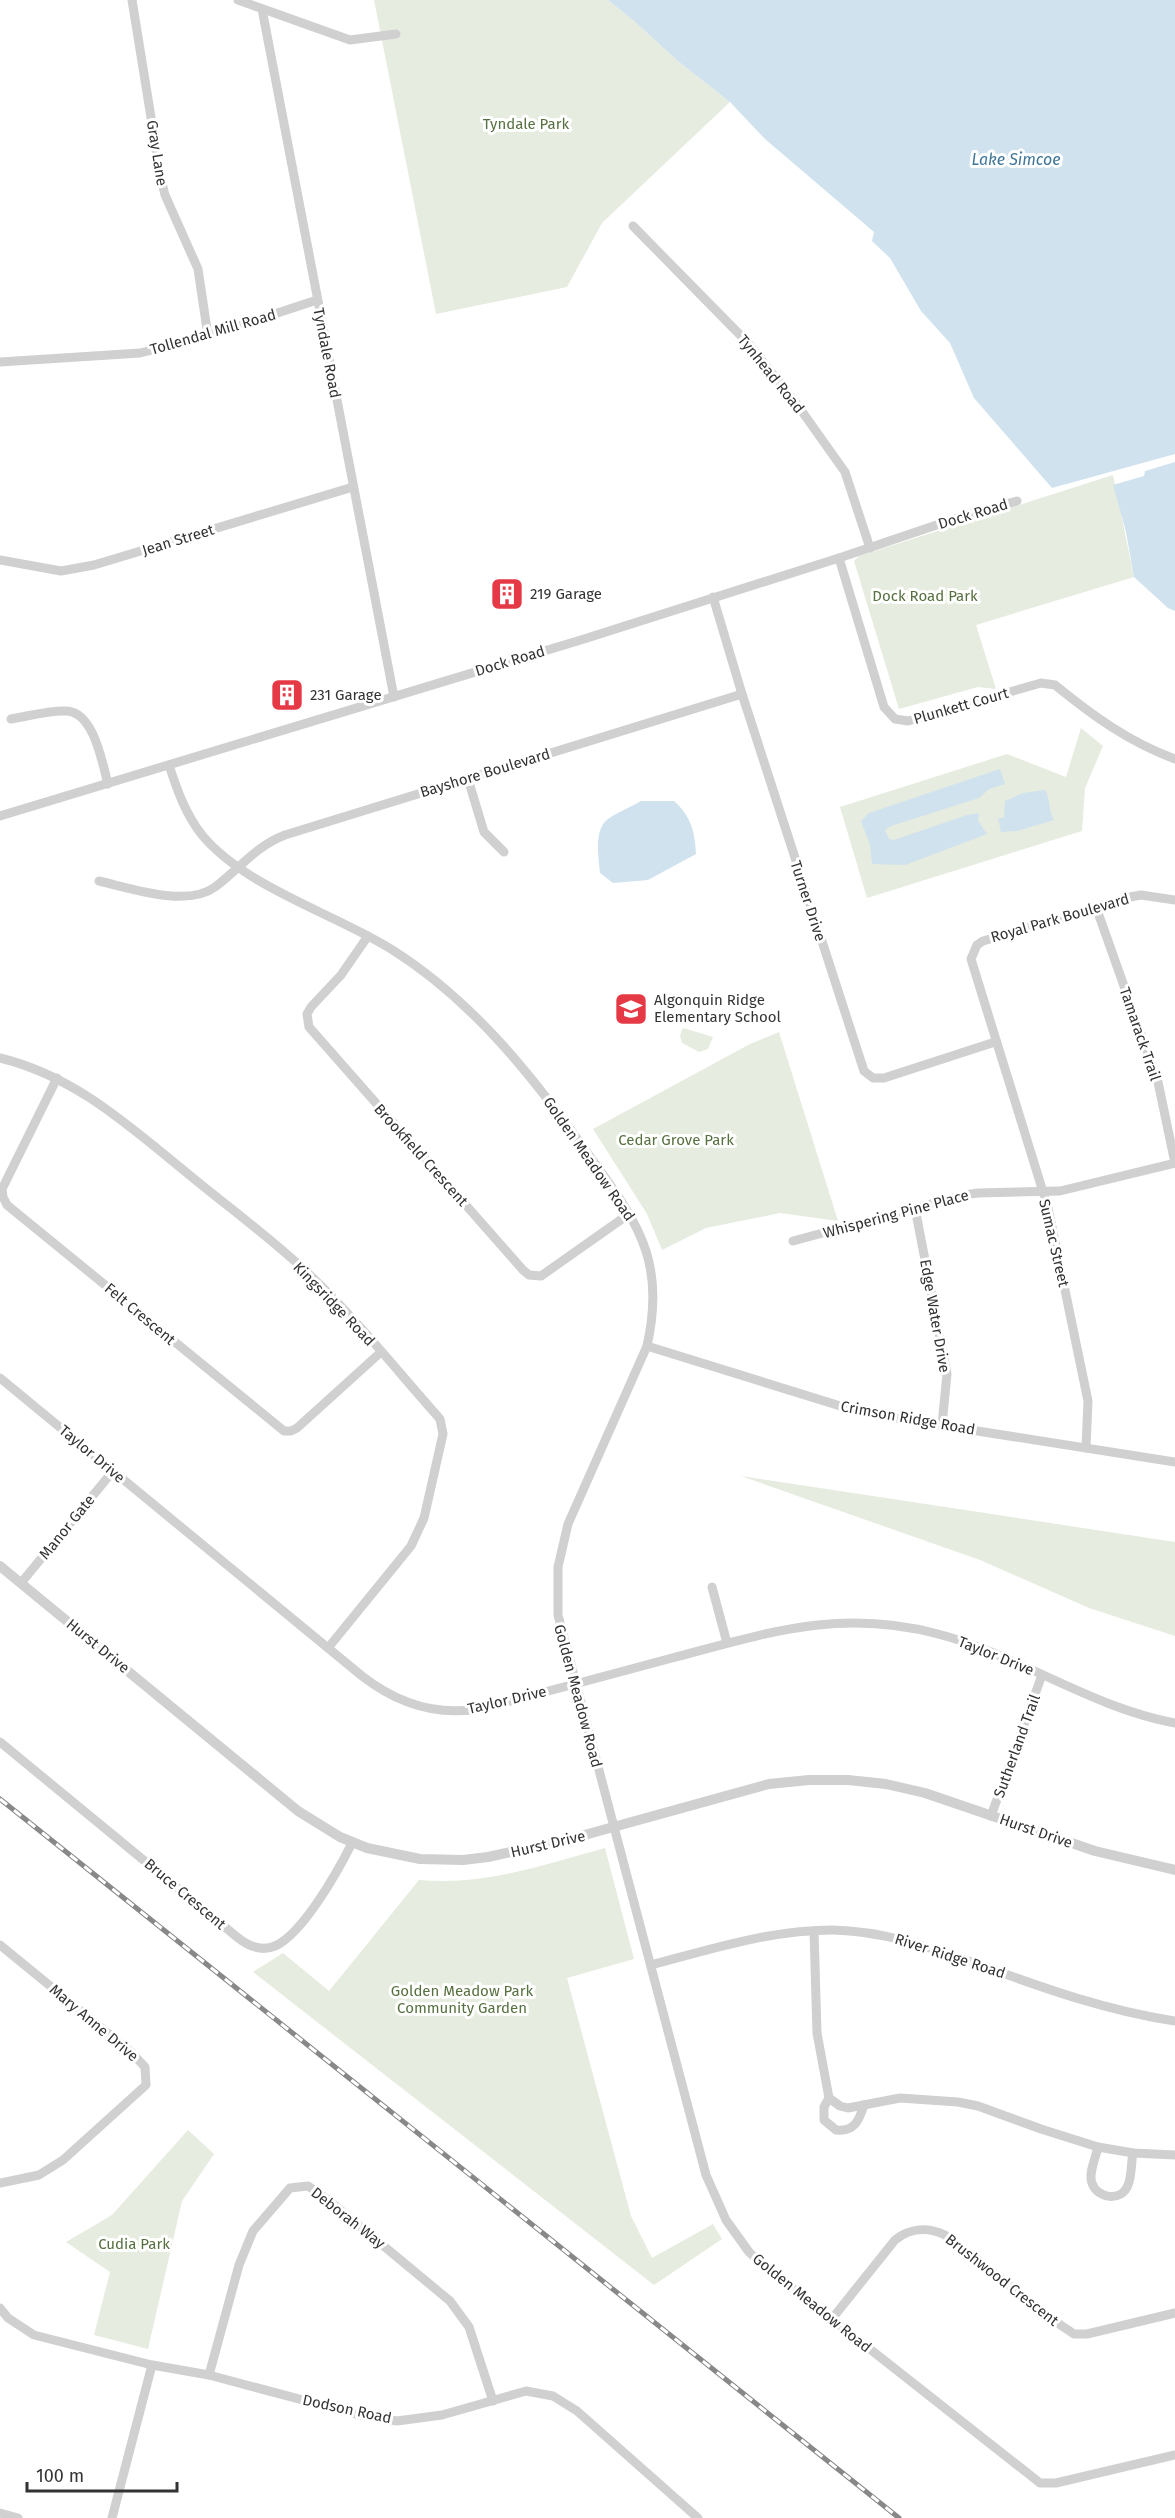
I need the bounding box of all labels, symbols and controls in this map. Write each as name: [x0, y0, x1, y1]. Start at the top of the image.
park label: Tyndale Park: [483, 115, 569, 133]
street label: Gray Lane: [143, 119, 171, 187]
water label: Lake Simcoe: [971, 150, 1061, 169]
street label: Tollendal Mill Road: [148, 305, 278, 359]
street label: Tyndale Road: [309, 306, 345, 400]
street label: Tynhead Road: [734, 331, 808, 417]
street label: Dock Road: [936, 495, 1010, 533]
street label: Jean Street: [140, 520, 217, 559]
building icon: 219 Garage: [489, 576, 525, 612]
place label: 219 Garage: [530, 585, 602, 603]
park label: Dock Road Park: [872, 587, 978, 605]
street label: Dock Road: [473, 642, 547, 680]
building icon: 231 Garage: [269, 677, 305, 713]
street label: Plunkett Court: [912, 684, 1011, 728]
place label: 231 Garage: [310, 686, 382, 704]
street label: Bayshore Boulevard: [418, 745, 552, 801]
street label: Turner Drive: [787, 858, 829, 944]
street label: Royal Park Boulevard: [989, 890, 1131, 946]
street label: Tamarack Trail: [1116, 985, 1165, 1084]
school or university icon: Algonquin Ridge Elementary School: [613, 991, 649, 1027]
place label: Algonquin Ridge Elementary School: [654, 991, 782, 1026]
street label: Golden Meadow Road: [539, 1093, 639, 1225]
street label: Brookfield Crescent: [370, 1100, 472, 1210]
park label: Cedar Grove Park: [618, 1131, 734, 1149]
street label: Whispering Pine Place: [821, 1186, 971, 1242]
street label: Sumac Street: [1035, 1197, 1073, 1289]
street label: Kingsridge Road: [289, 1258, 379, 1350]
street label: Edge Water Drive: [916, 1258, 954, 1374]
street label: Felt Crescent: [101, 1279, 179, 1349]
street label: Crimson Ridge Road: [839, 1397, 977, 1439]
street label: Taylor Drive: [55, 1421, 129, 1487]
street label: Manor Gate: [35, 1491, 99, 1563]
street label: Hurst Drive: [63, 1615, 133, 1677]
street label: Golden Meadow Road: [550, 1622, 606, 1770]
street label: Taylor Drive: [955, 1633, 1037, 1679]
street label: Taylor Drive: [466, 1682, 548, 1718]
street label: Sutherland Trail: [990, 1691, 1044, 1800]
street label: Hurst Drive: [997, 1810, 1075, 1852]
street label: Hurst Drive: [509, 1827, 587, 1861]
street label: Bruce Crescent: [141, 1855, 230, 1934]
street label: River Ridge Road: [892, 1930, 1008, 1982]
street label: Mary Anne Drive: [46, 1981, 142, 2065]
park label: Golden Meadow Park Community Garden: [391, 1982, 533, 2017]
street label: Deborah Way: [307, 2184, 389, 2253]
street label: Brushwood Crescent: [942, 2230, 1063, 2330]
park label: Cudia Park: [98, 2235, 170, 2253]
street label: Golden Meadow Road: [749, 2250, 875, 2356]
street label: Dodson Road: [301, 2391, 393, 2427]
scale bar: [27, 2455, 177, 2493]
text: 100 m: [36, 2465, 84, 2487]

